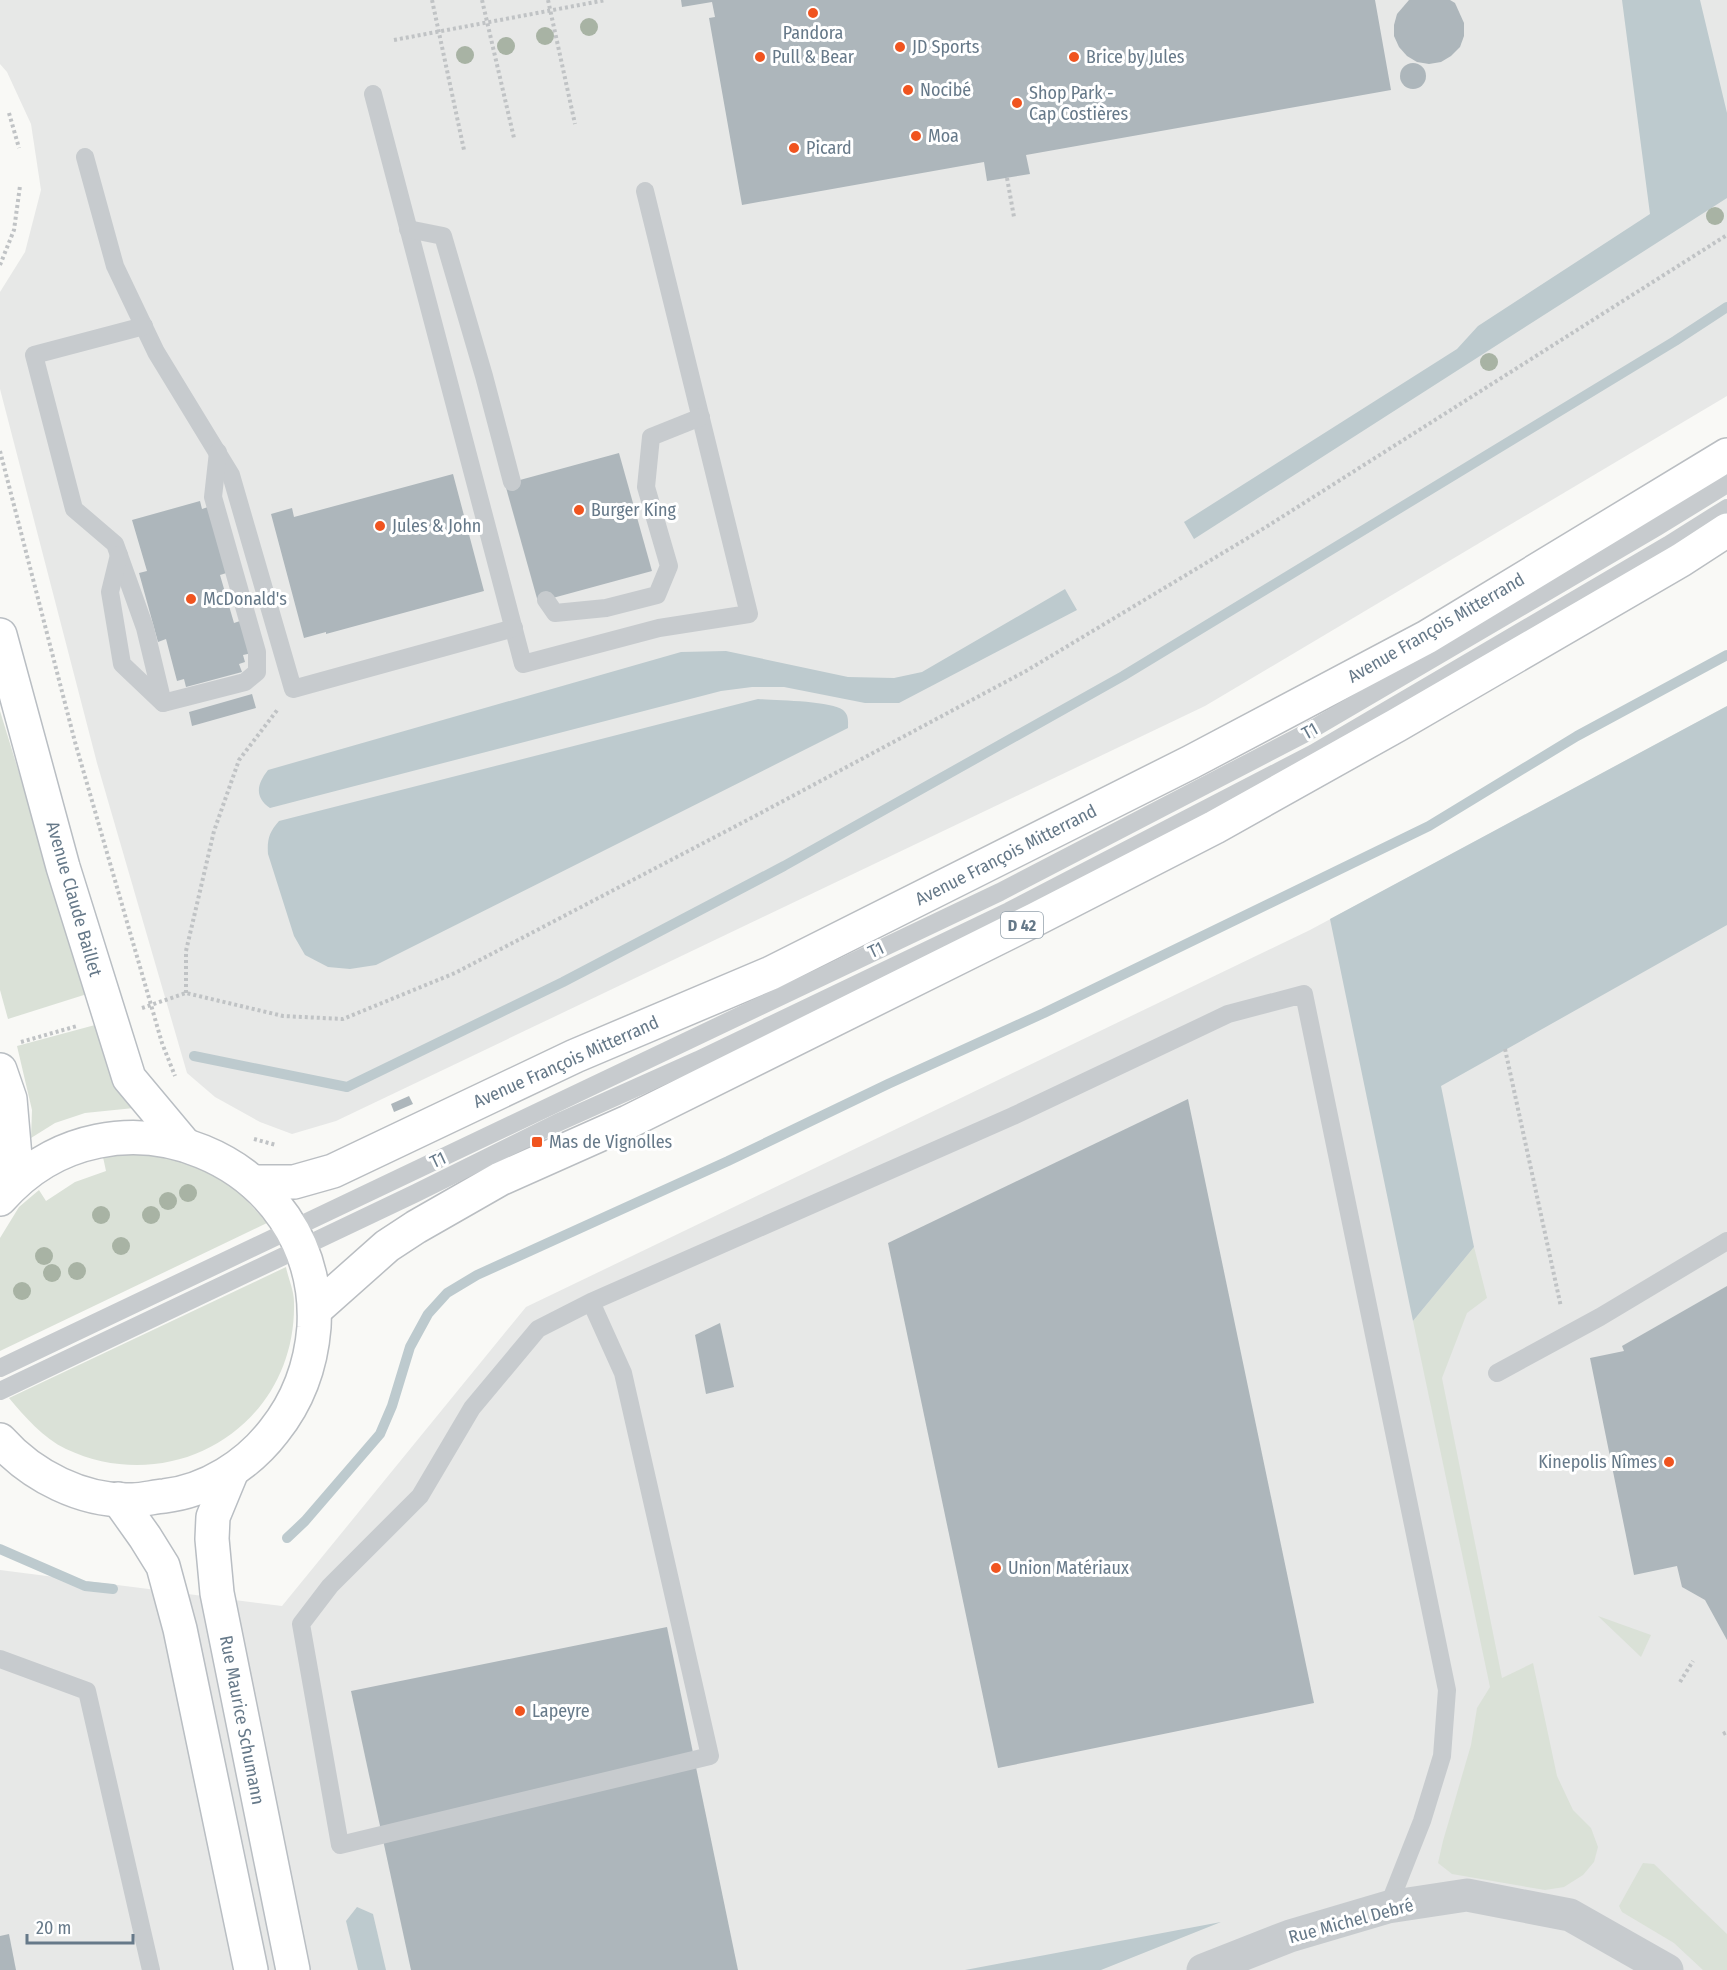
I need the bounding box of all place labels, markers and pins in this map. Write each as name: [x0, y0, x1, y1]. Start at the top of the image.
marker: Pandora: [806, 6, 820, 20]
place label: Pandora: [783, 22, 843, 44]
place label: JD Sports: [912, 36, 980, 58]
marker: JD Sports: [893, 40, 907, 54]
place label: Pull & Bear: [772, 46, 855, 68]
place label: Brice by Jules: [1086, 46, 1185, 68]
marker: Pull & Bear: [753, 50, 767, 64]
marker: Brice by Jules: [1067, 50, 1081, 64]
place label: Nocibé: [920, 79, 971, 101]
place label: Shop Park - Cap Costières: [1029, 82, 1129, 125]
marker: Nocibé: [901, 83, 915, 97]
marker: Shop Park - Cap Costières: [1010, 96, 1024, 110]
place label: Moa: [928, 125, 959, 147]
marker: Moa: [909, 129, 923, 143]
place label: Picard: [806, 137, 852, 159]
marker: Picard: [787, 141, 801, 155]
place label: Burger King: [591, 499, 676, 521]
marker: Burger King: [572, 503, 586, 517]
place label: Jules & John: [392, 515, 481, 537]
marker: Jules & John: [373, 519, 387, 533]
place label: McDonald's: [203, 588, 287, 610]
marker: McDonald's: [184, 592, 198, 606]
place label: Mas de Vignolles: [549, 1131, 673, 1153]
marker: Mas de Vignolles: [530, 1135, 544, 1149]
place label: Kinepolis Nîmes: [1538, 1451, 1657, 1473]
marker: Kinepolis Nîmes: [1662, 1455, 1676, 1469]
place label: Union Matériaux: [1008, 1557, 1129, 1579]
marker: Union Matériaux: [989, 1561, 1003, 1575]
place label: Lapeyre: [532, 1700, 590, 1722]
marker: Lapeyre: [513, 1704, 527, 1718]

